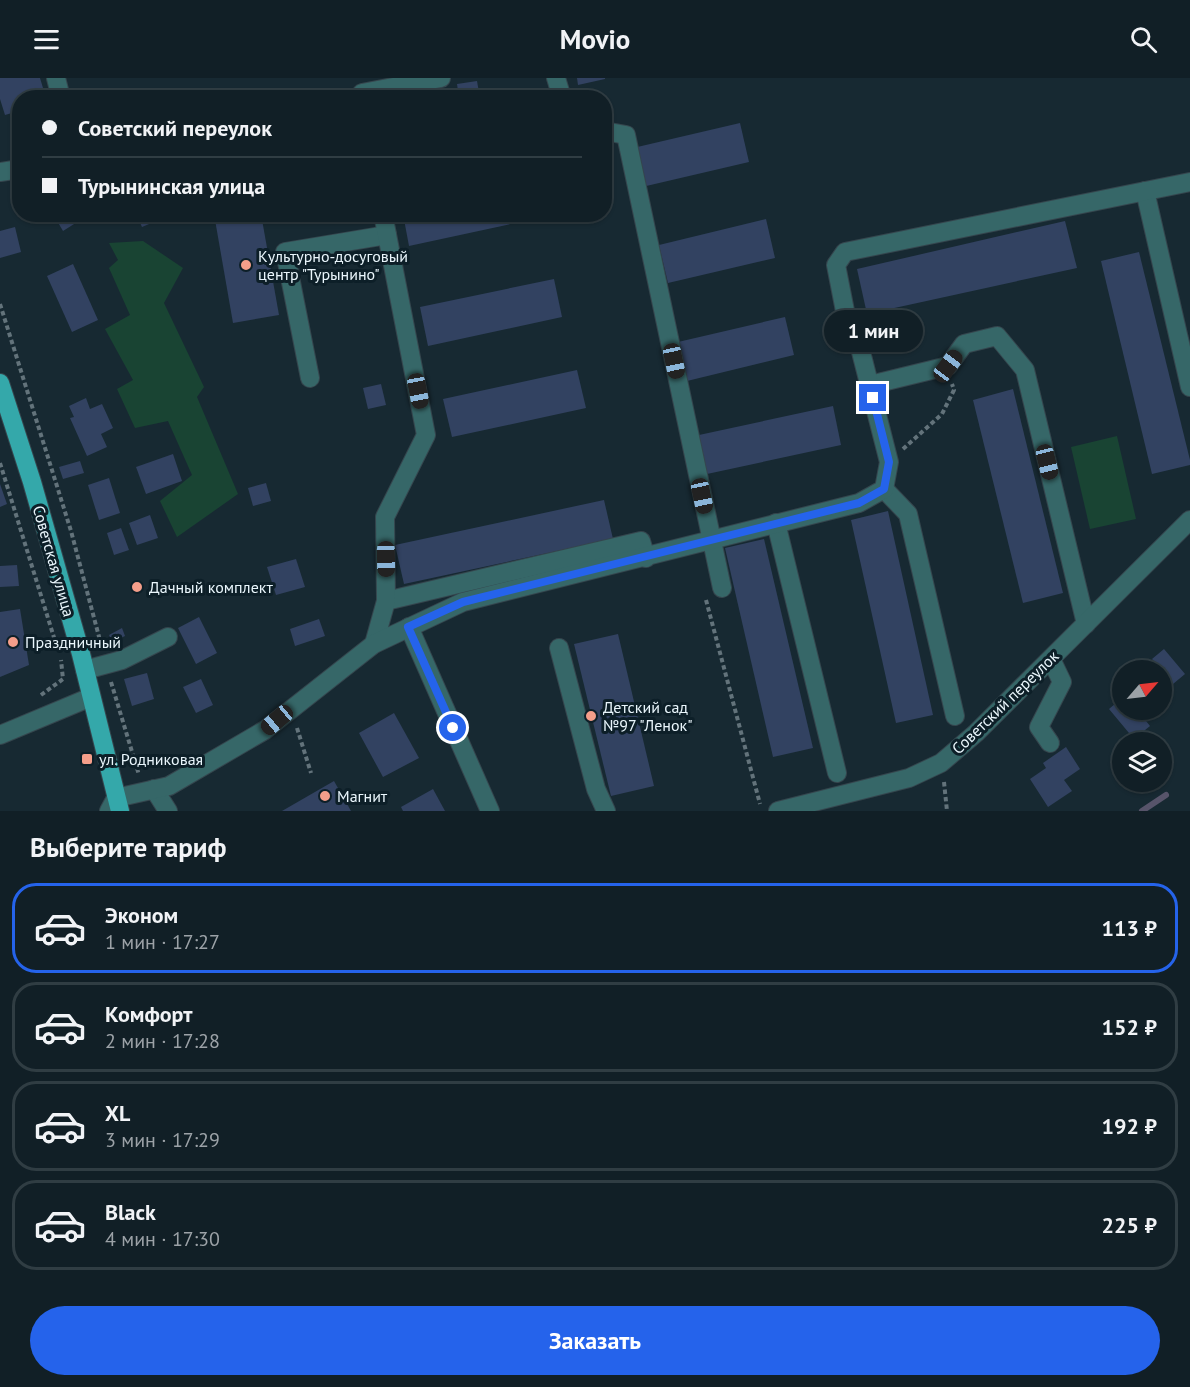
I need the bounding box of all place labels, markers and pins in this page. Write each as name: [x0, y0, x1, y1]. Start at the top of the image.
place label: Культурно-досуговый центр "Турынино": [258, 246, 408, 284]
marker: Культурно-досуговый центр "Турынино": [239, 258, 253, 272]
place label: Дачный комплект: [149, 577, 273, 597]
marker: Дачный комплект: [130, 580, 144, 594]
place label: Праздничный: [25, 632, 121, 652]
marker: Праздничный: [6, 635, 20, 649]
place label: Детский сад №97 "Ленок": [603, 697, 693, 735]
marker: Детский сад №97 "Ленок": [584, 709, 598, 723]
place label: ул. Родниковая: [99, 749, 203, 769]
marker: ул. Родниковая: [80, 752, 94, 766]
place label: Магнит: [337, 786, 388, 806]
marker: Магнит: [318, 789, 332, 803]

